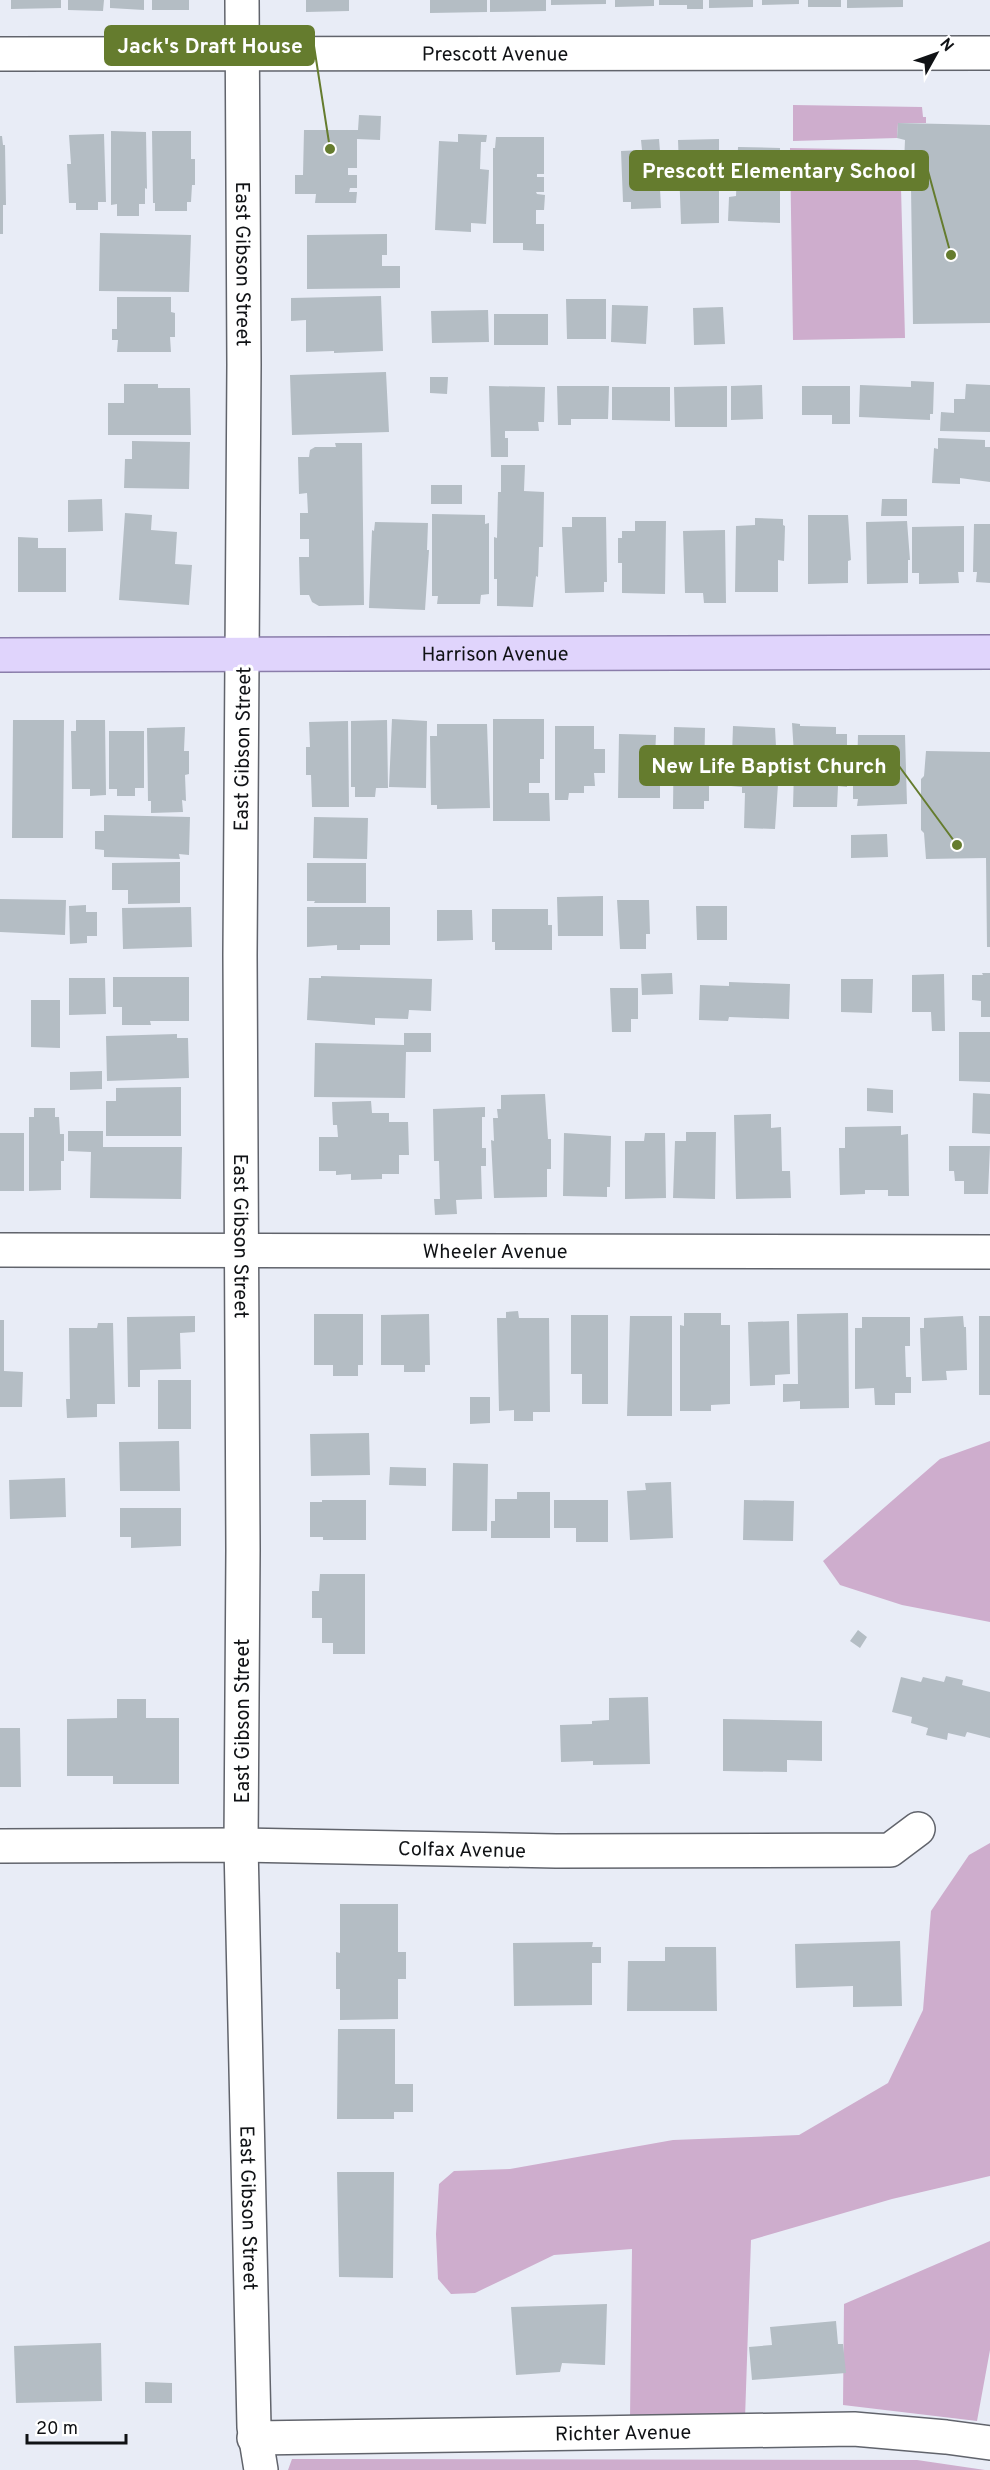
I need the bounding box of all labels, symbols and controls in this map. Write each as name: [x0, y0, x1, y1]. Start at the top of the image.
north arrow: [906, 24, 966, 84]
callout: Jack's Draft House: [105, 26, 314, 65]
text: Jack's Draft House: [117, 34, 303, 61]
text: N: [935, 35, 957, 56]
street label: Prescott Avenue: [422, 42, 568, 69]
callout: Prescott Elementary School: [630, 151, 928, 190]
text: Prescott Elementary School: [642, 159, 916, 186]
street label: East Gibson Street: [228, 181, 255, 347]
street label: Harrison Avenue: [421, 642, 569, 669]
street label: East Gibson Street: [230, 666, 258, 832]
callout: New Life Baptist Church: [640, 746, 899, 785]
text: New Life Baptist Church: [651, 754, 887, 781]
street label: East Gibson Street: [226, 1153, 253, 1319]
street label: Wheeler Avenue: [422, 1240, 568, 1266]
street label: East Gibson Street: [231, 1639, 257, 1803]
street label: Colfax Avenue: [398, 1837, 526, 1865]
street label: East Gibson Street: [232, 2125, 262, 2291]
scale bar: [27, 2407, 126, 2445]
text: 20 m: [36, 2418, 78, 2441]
street label: Richter Avenue: [555, 2420, 691, 2448]

